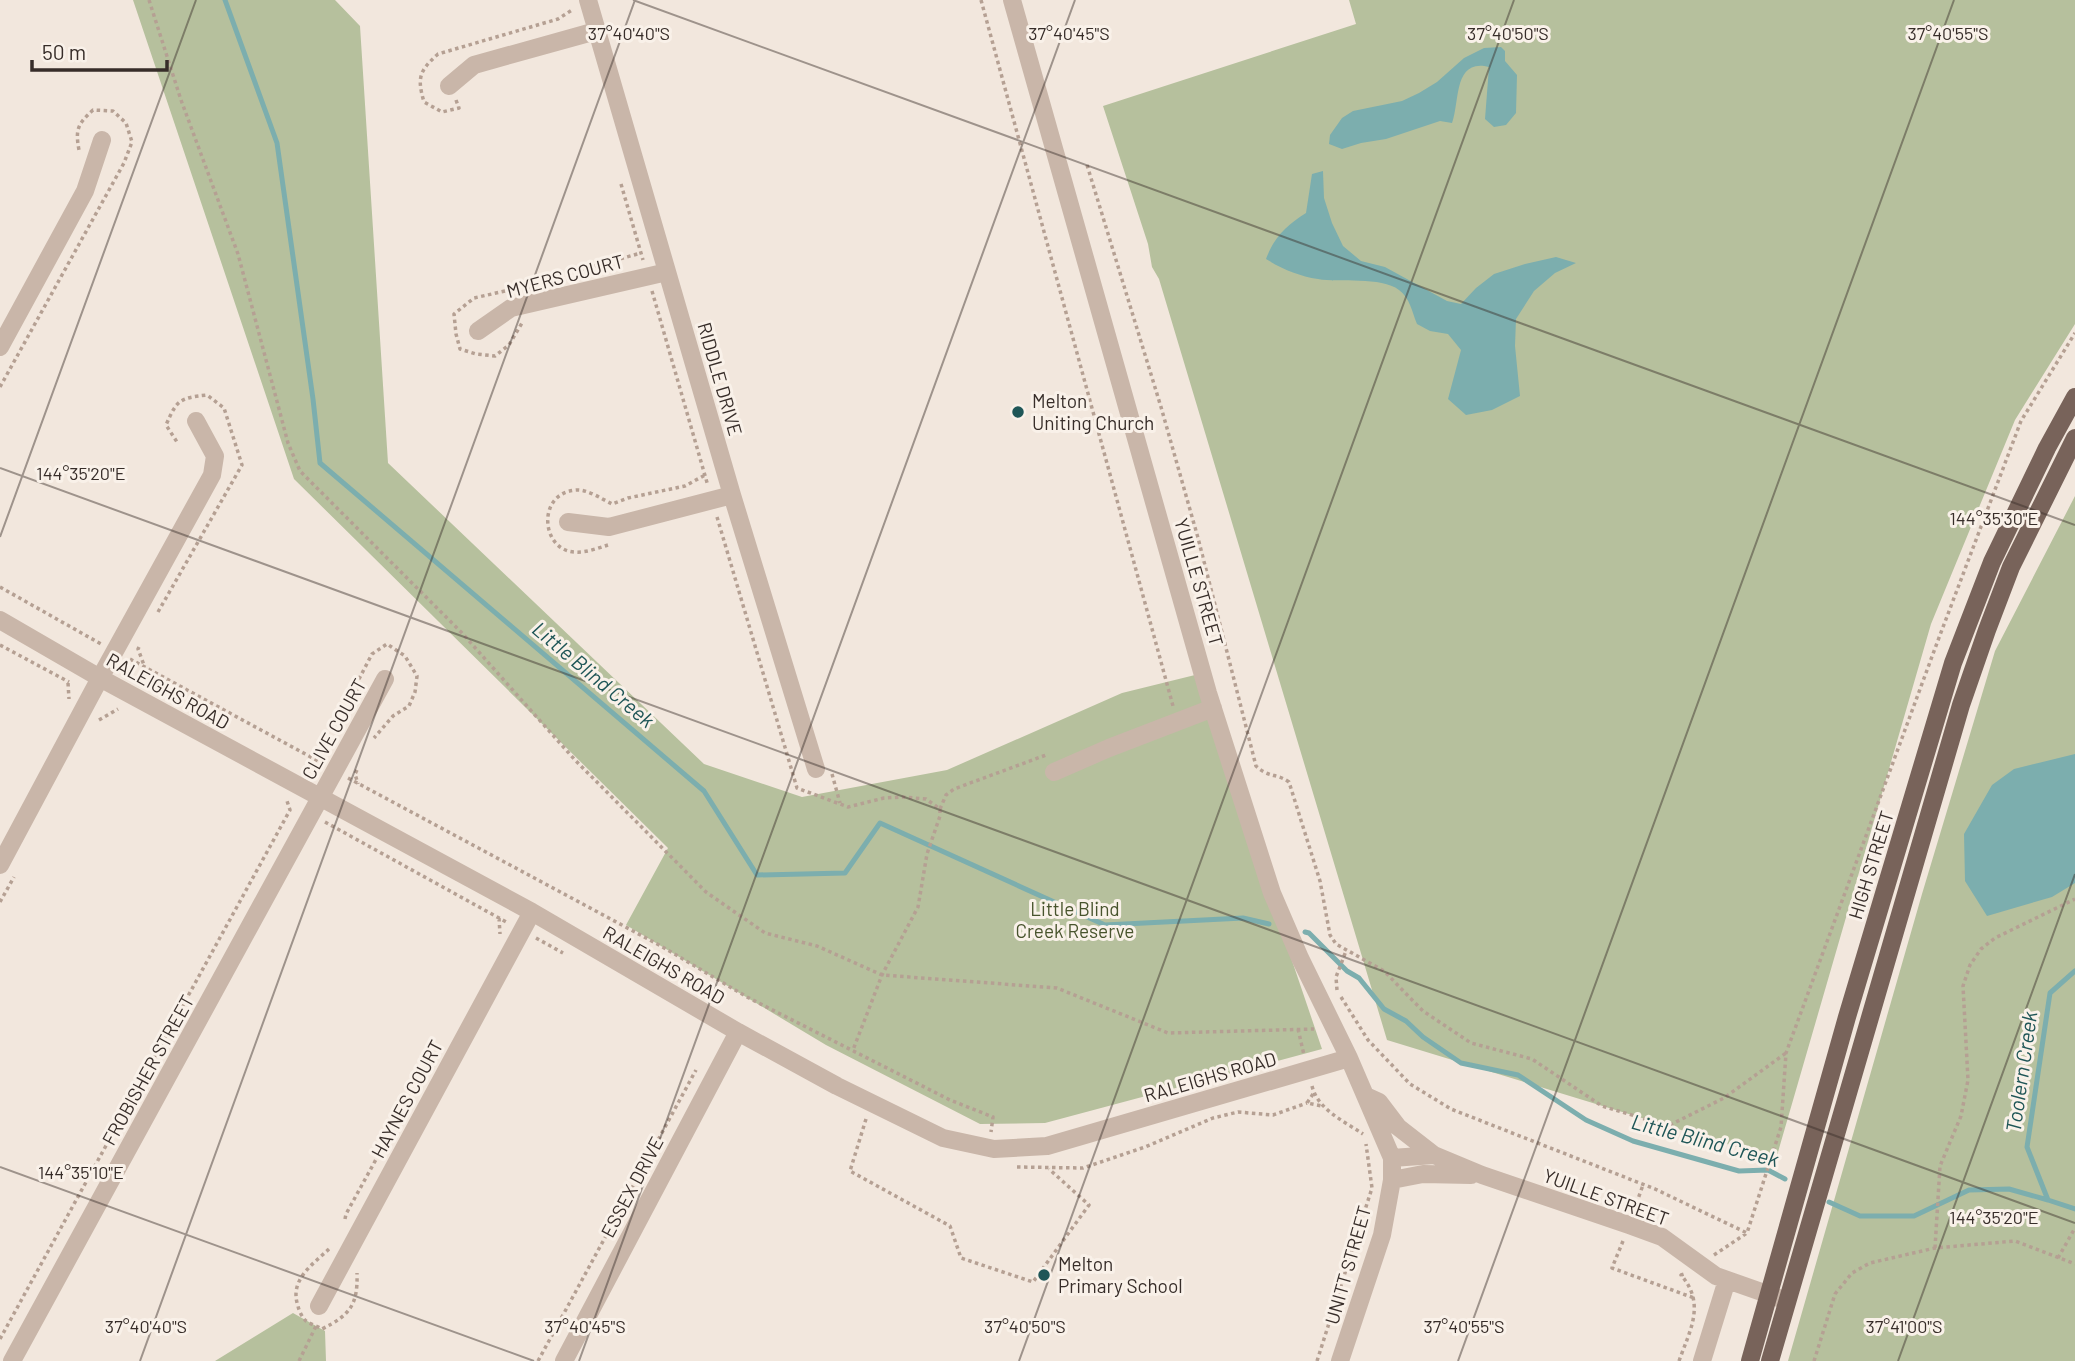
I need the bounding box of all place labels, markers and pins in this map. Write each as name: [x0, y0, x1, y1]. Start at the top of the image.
place label: Melton Uniting Church: [1032, 389, 1154, 434]
marker: Melton Uniting Church: [1010, 404, 1026, 420]
place label: Melton Primary School: [1058, 1252, 1183, 1297]
marker: Melton Primary School: [1036, 1267, 1052, 1283]

